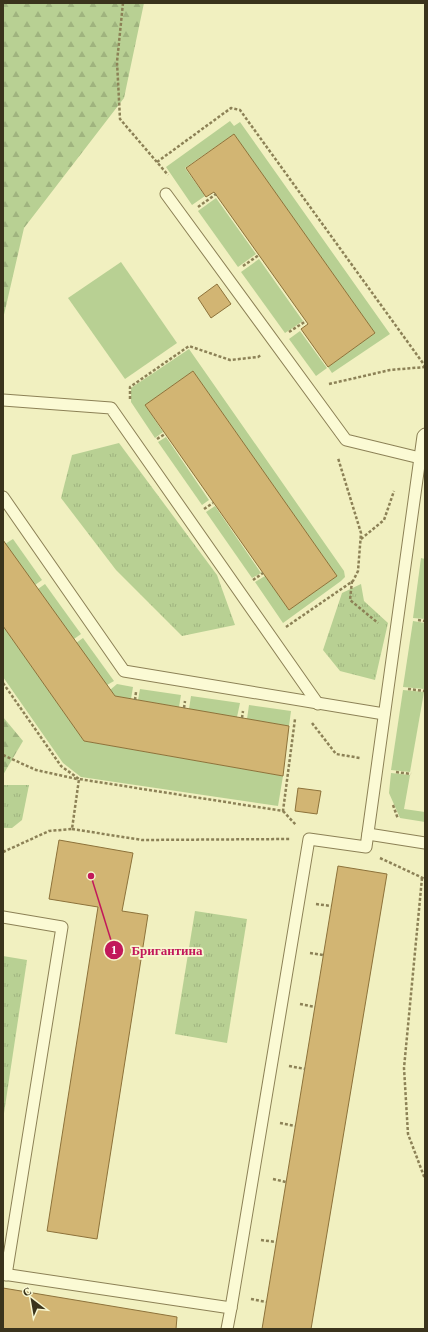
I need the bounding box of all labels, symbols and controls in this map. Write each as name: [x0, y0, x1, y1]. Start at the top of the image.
callout: Бригантина: [104, 938, 211, 963]
text: 1: [111, 943, 117, 957]
text: Бригантина: [131, 943, 203, 958]
north arrow: [12, 1280, 52, 1320]
text: С: [20, 1284, 33, 1299]

